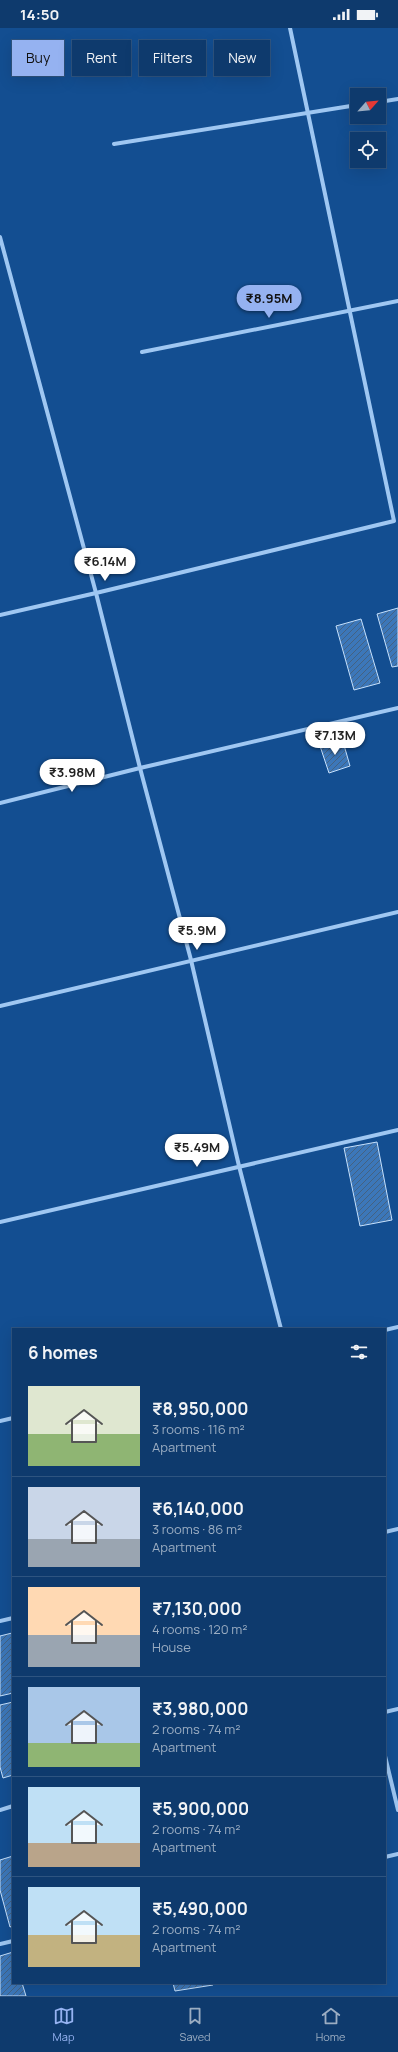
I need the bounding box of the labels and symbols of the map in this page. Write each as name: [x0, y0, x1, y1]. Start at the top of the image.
north arrow: [350, 88, 386, 124]
pin: ₹8.95M: [236, 285, 302, 319]
pin: ₹6.14M: [72, 548, 138, 582]
pin: ₹7.13M: [302, 722, 368, 756]
pin: ₹3.98M: [39, 759, 105, 793]
pin: ₹5.9M: [169, 917, 225, 951]
pin: ₹5.49M: [164, 1134, 230, 1168]

